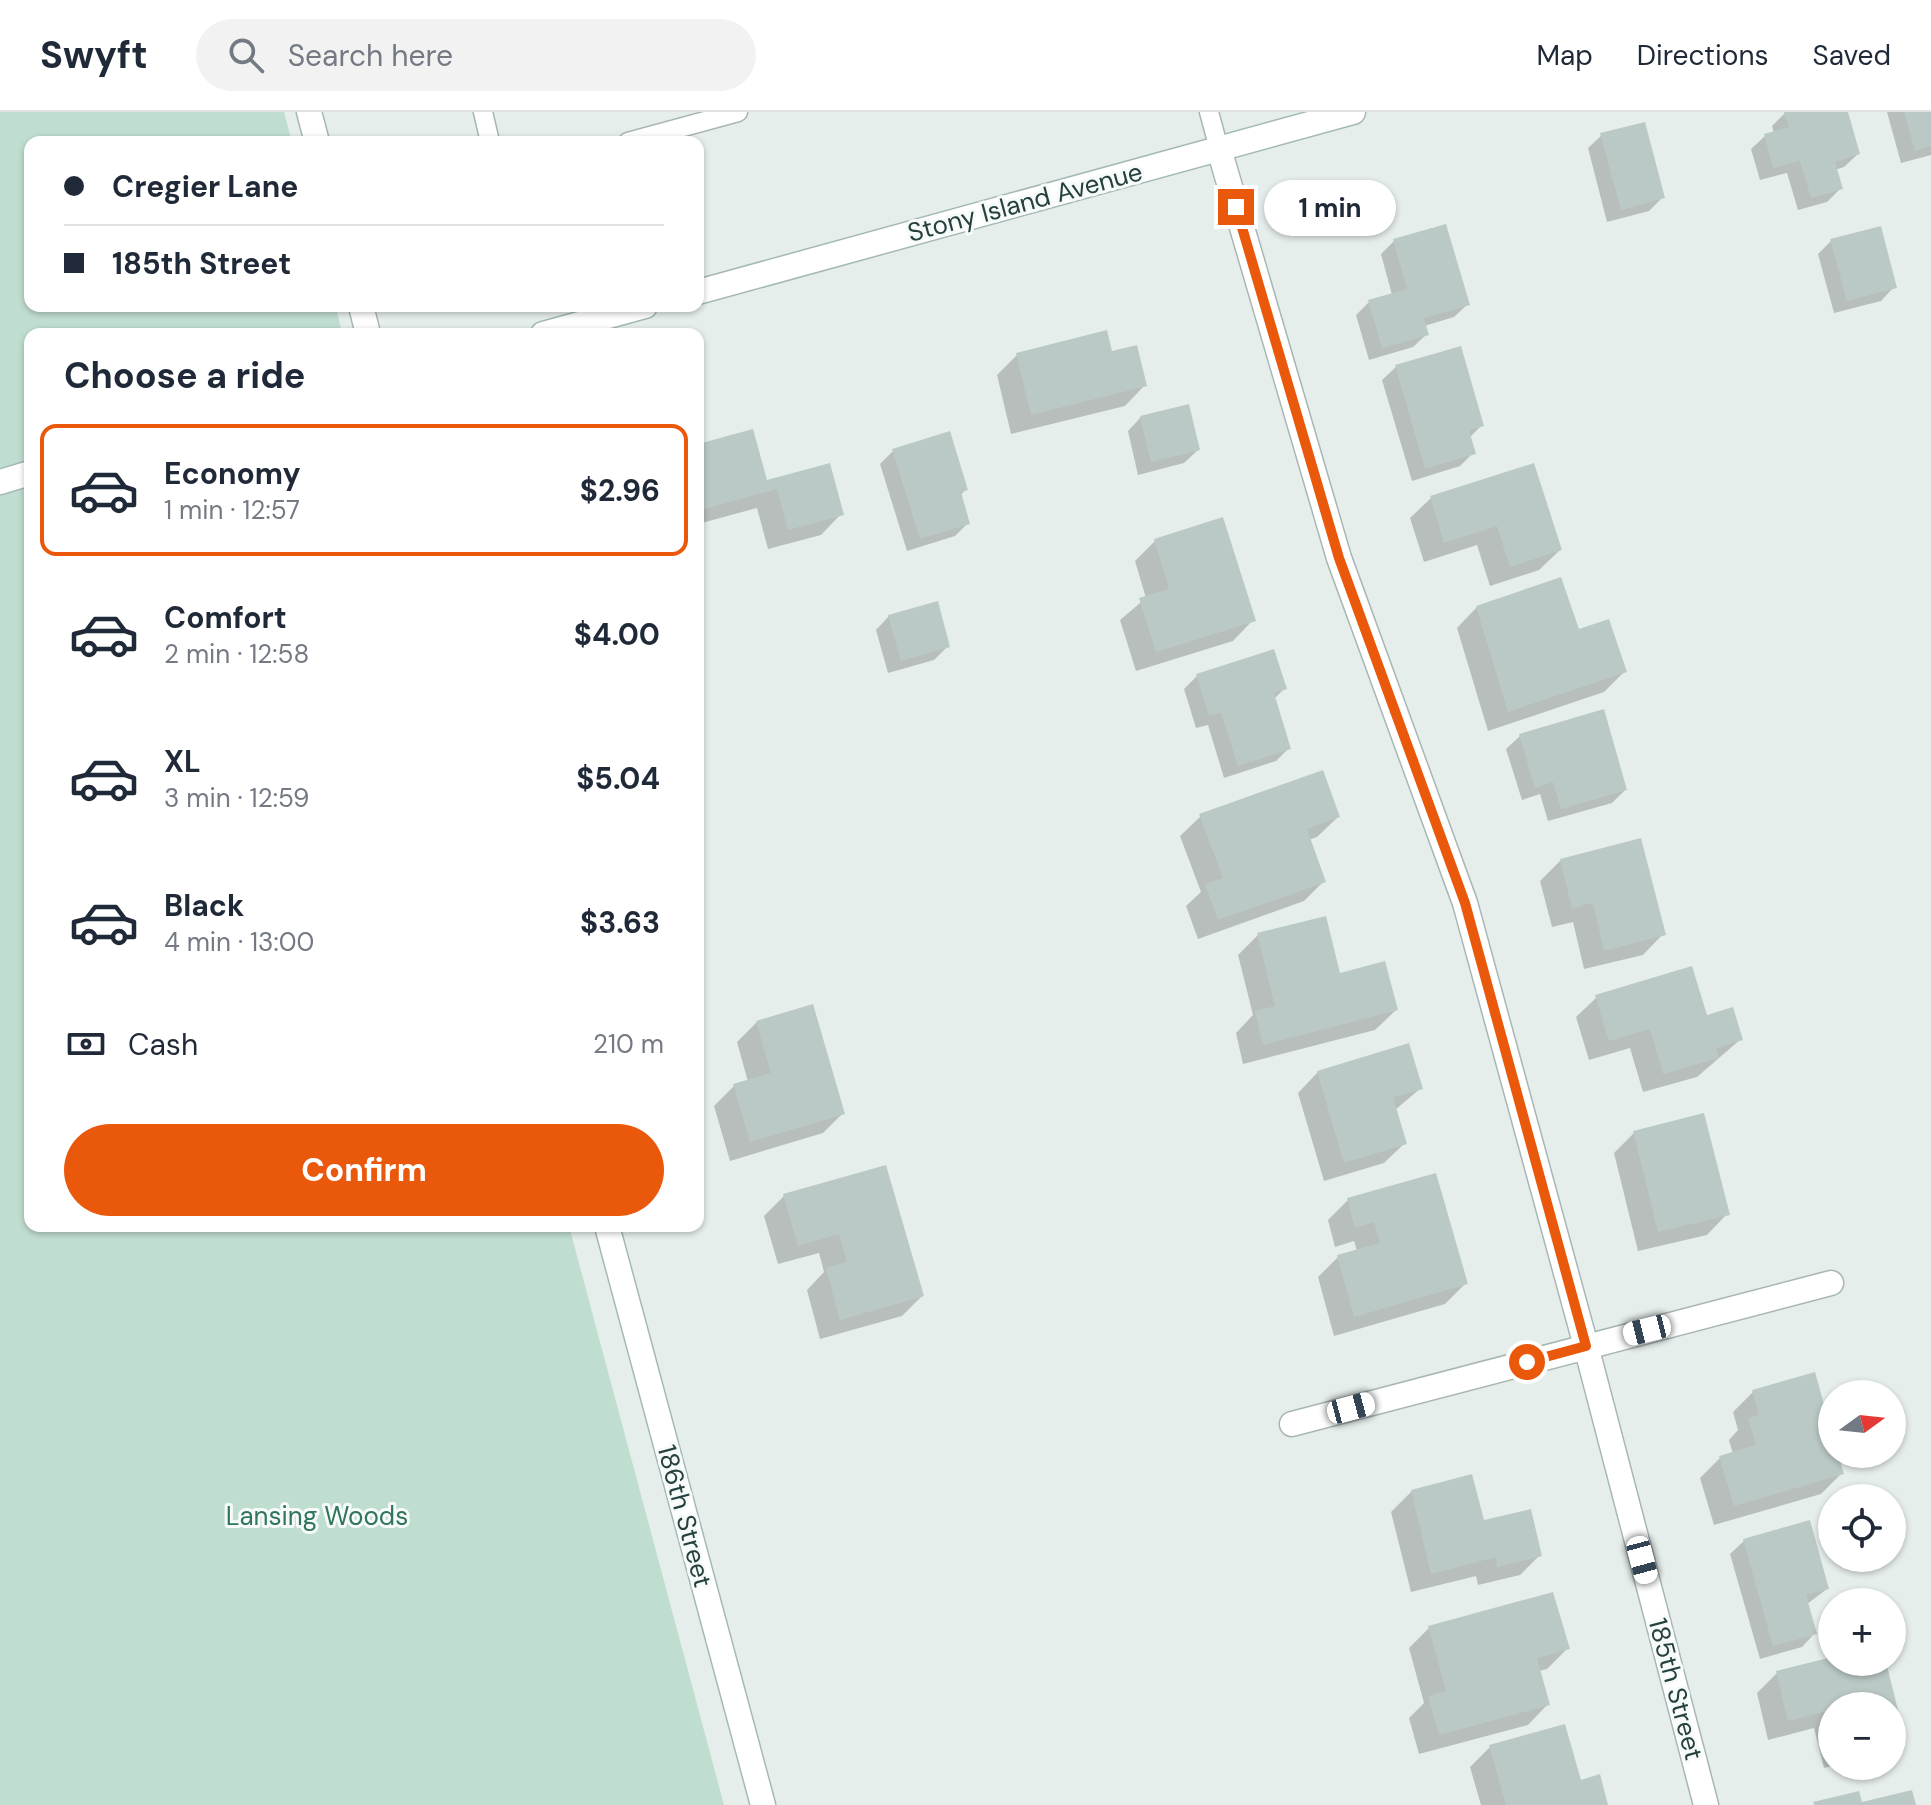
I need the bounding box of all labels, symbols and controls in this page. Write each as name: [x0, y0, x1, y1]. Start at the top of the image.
search box: [196, 19, 756, 91]
text: Swyft: [40, 30, 148, 80]
icon: search: [224, 33, 268, 77]
text: Search here: [288, 36, 453, 75]
text: Map: [1536, 37, 1593, 74]
text: Directions: [1637, 37, 1769, 74]
text: Saved: [1813, 37, 1891, 74]
street label: Stony Island Avenue: [904, 154, 1146, 250]
text: Cregier Lane: [112, 167, 298, 206]
callout: 1 min: [1264, 179, 1396, 235]
route end: [1218, 189, 1254, 225]
text: 1 min: [1298, 191, 1362, 225]
text: 185th Street: [112, 244, 291, 283]
text: Choose a ride: [64, 352, 305, 399]
icon: car: [68, 454, 140, 526]
text: Economy: [164, 454, 301, 493]
text: $2.96: [580, 471, 660, 510]
text: 1 min · 12:57: [164, 493, 300, 527]
icon: car: [68, 598, 140, 670]
text: Comfort: [164, 598, 287, 637]
text: $4.00: [574, 615, 660, 654]
text: 2 min · 12:58: [164, 637, 309, 671]
icon: car: [68, 742, 140, 814]
text: XL: [164, 742, 201, 781]
text: $5.04: [576, 759, 660, 798]
text: 3 min · 12:59: [164, 781, 309, 815]
icon: car: [68, 886, 140, 958]
text: Black: [164, 886, 244, 925]
text: $3.63: [580, 903, 660, 942]
text: 4 min · 13:00: [164, 925, 314, 959]
icon: cash: [64, 1022, 108, 1066]
text: Cash: [128, 1025, 198, 1064]
text: 210 m: [593, 1027, 664, 1061]
button: Confirm: [64, 1124, 664, 1216]
car: [1621, 1313, 1673, 1347]
route start: [1509, 1344, 1545, 1380]
north arrow: [1818, 1380, 1906, 1468]
map controls: [1818, 1380, 1906, 1780]
car: [1325, 1390, 1377, 1426]
street label: 186th Street: [650, 1441, 720, 1591]
button: locate: [1818, 1484, 1906, 1572]
park label: Lansing Woods: [226, 1499, 408, 1533]
car: [1624, 1534, 1660, 1586]
button: +: [1818, 1588, 1906, 1676]
street label: 185th Street: [1641, 1614, 1711, 1764]
button: −: [1818, 1692, 1906, 1780]

